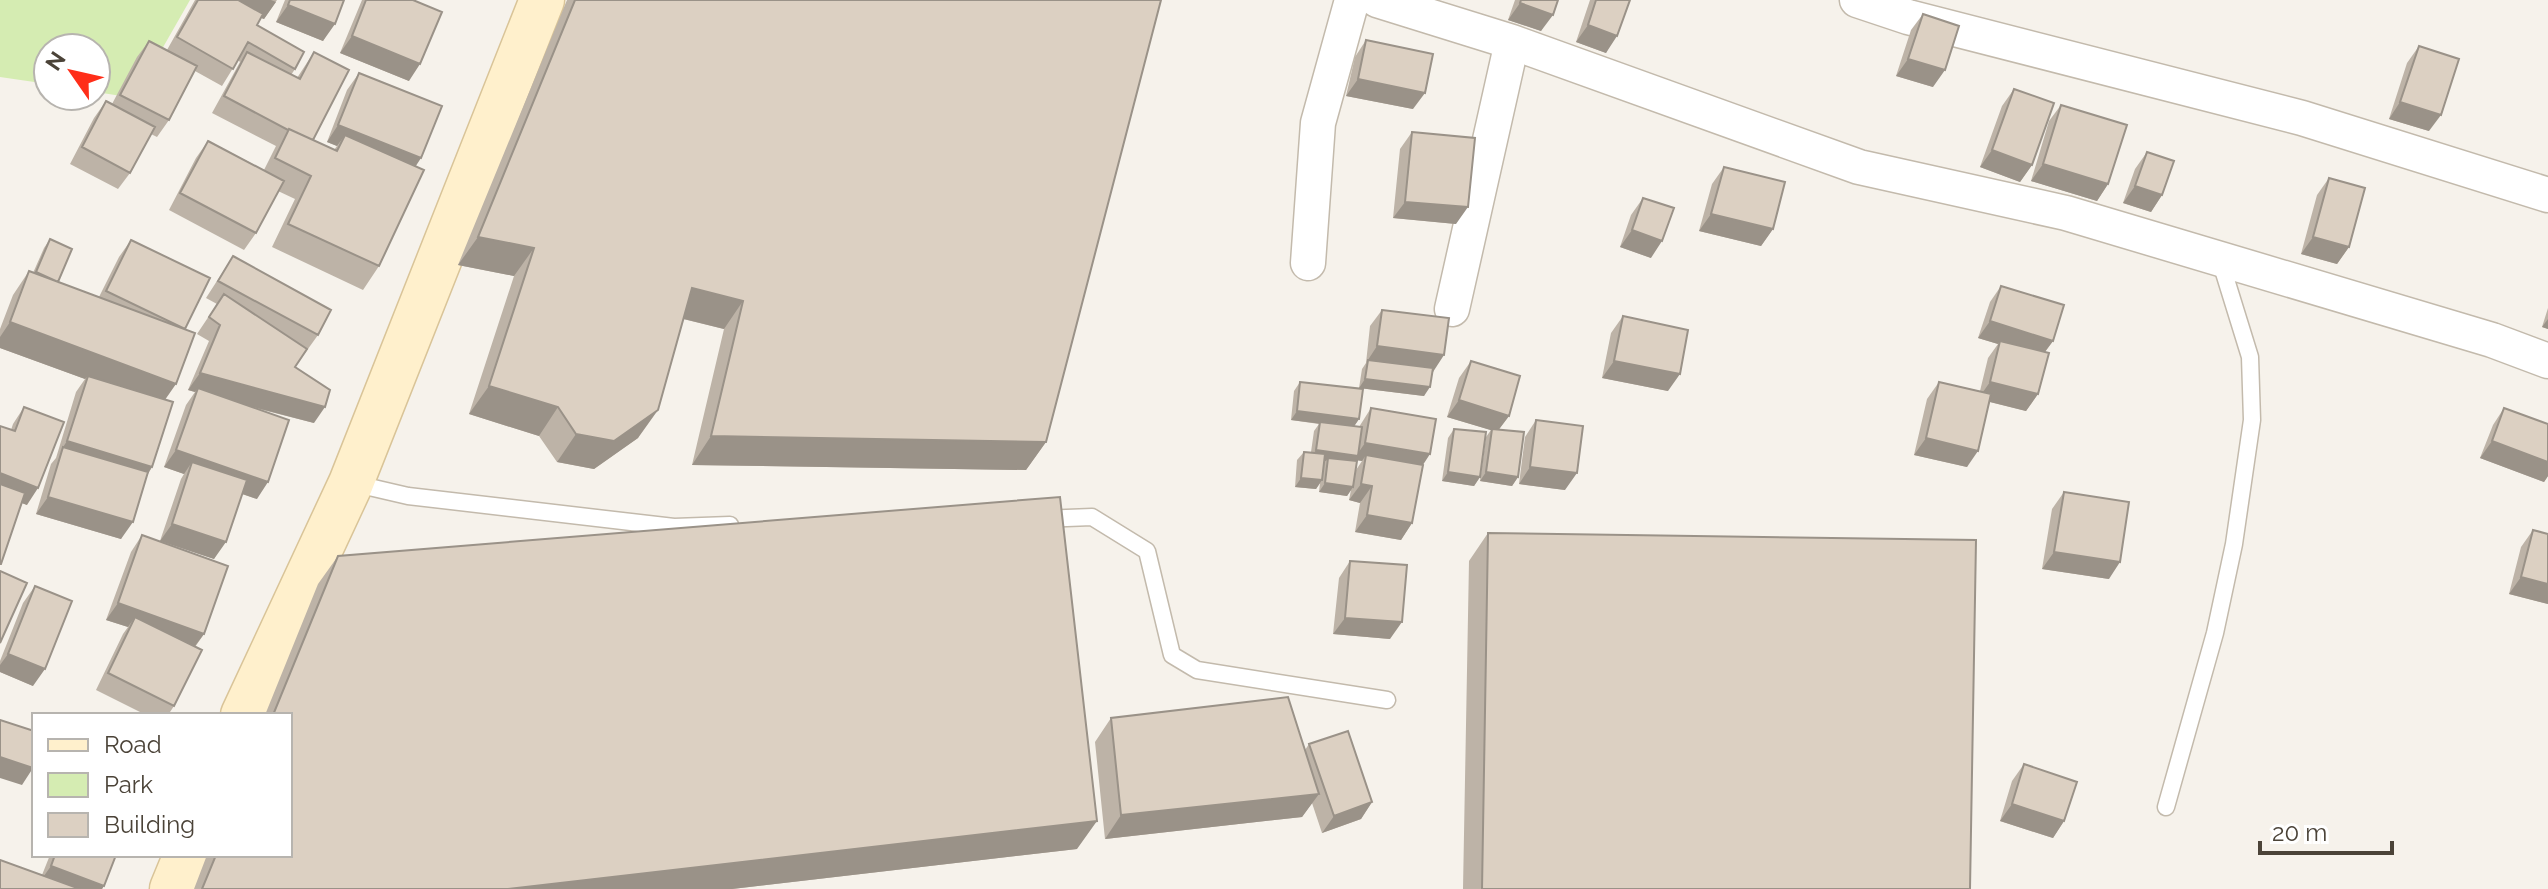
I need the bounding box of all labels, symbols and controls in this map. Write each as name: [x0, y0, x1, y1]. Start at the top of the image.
north arrow: [32, 32, 112, 112]
text: N: [40, 47, 71, 75]
legend: [32, 713, 292, 857]
text: Road: [104, 730, 162, 759]
text: Park: [104, 770, 153, 799]
scale bar: [2260, 805, 2392, 855]
text: Building: [104, 810, 195, 839]
text: 20 m: [2272, 818, 2327, 847]

